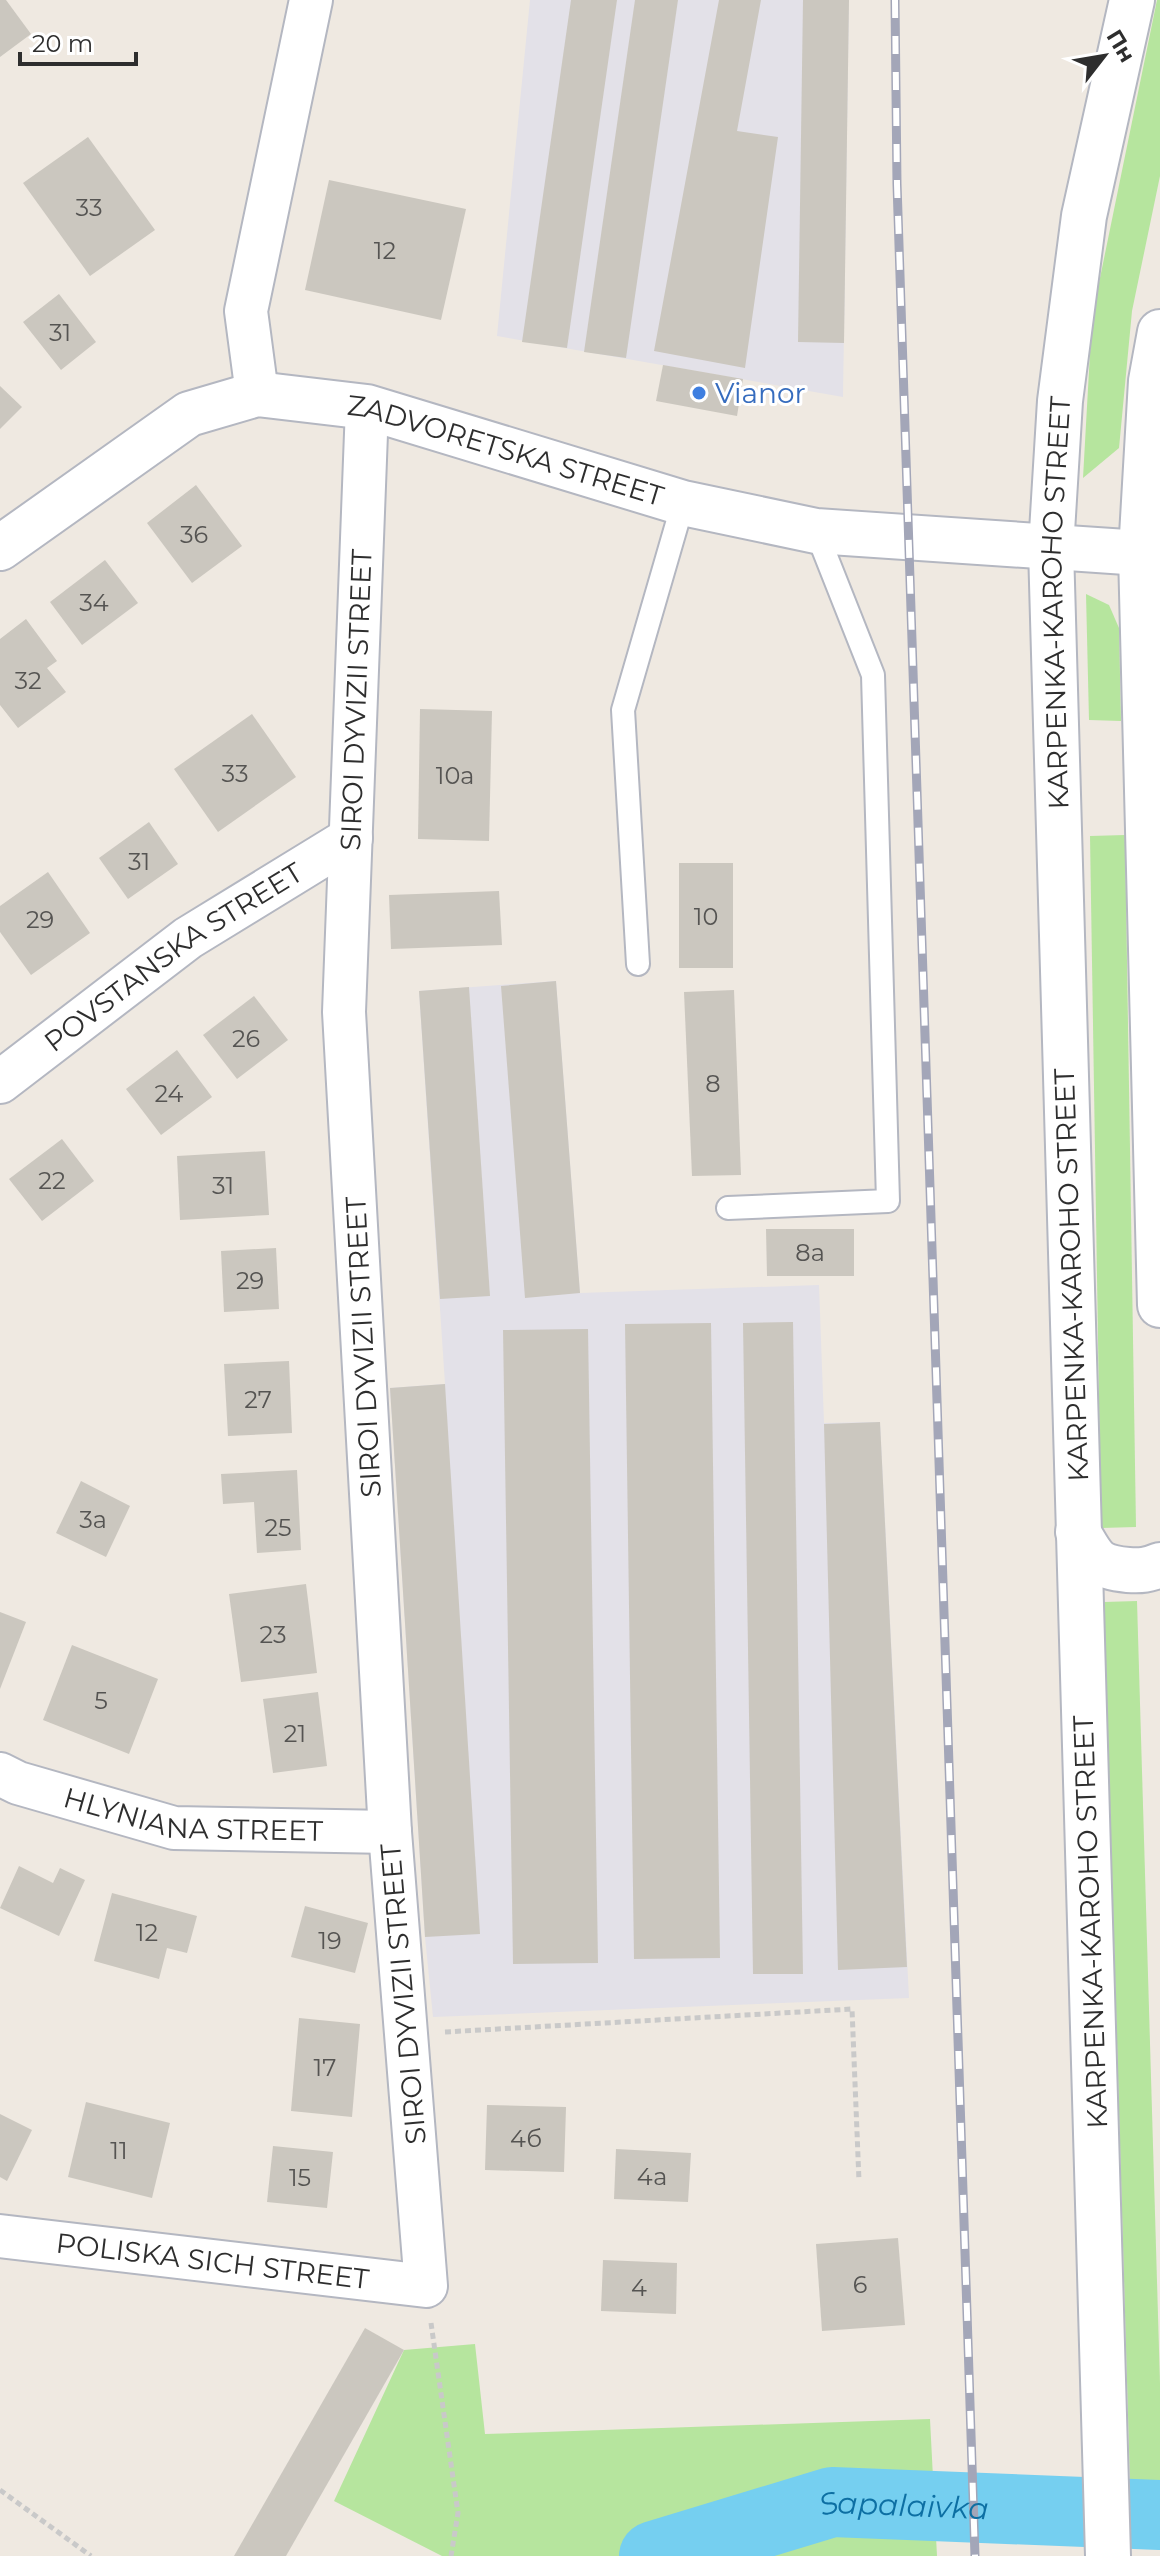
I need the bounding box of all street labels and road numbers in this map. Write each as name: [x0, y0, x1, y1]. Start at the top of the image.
street label: ZADVORETSKA STREET: [345, 388, 668, 513]
street label: KARPENKA-KAROHO STREET: [1034, 395, 1077, 810]
street label: SIROI DYVIZII STREET: [333, 548, 379, 851]
street label: POVSTANSKA STREET: [37, 855, 309, 1059]
street label: KARPENKA-KAROHO STREET: [1047, 1068, 1095, 1482]
street label: SIROI DYVIZII STREET: [338, 1195, 388, 1499]
street label: KARPENKA-KAROHO STREET: [1066, 1715, 1114, 2129]
street label: HLYNIANA STREET: [60, 1780, 323, 1848]
street label: SIROI DYVIZII STREET: [373, 1842, 433, 2146]
street label: POLISKA SICH STREET: [54, 2226, 371, 2296]

